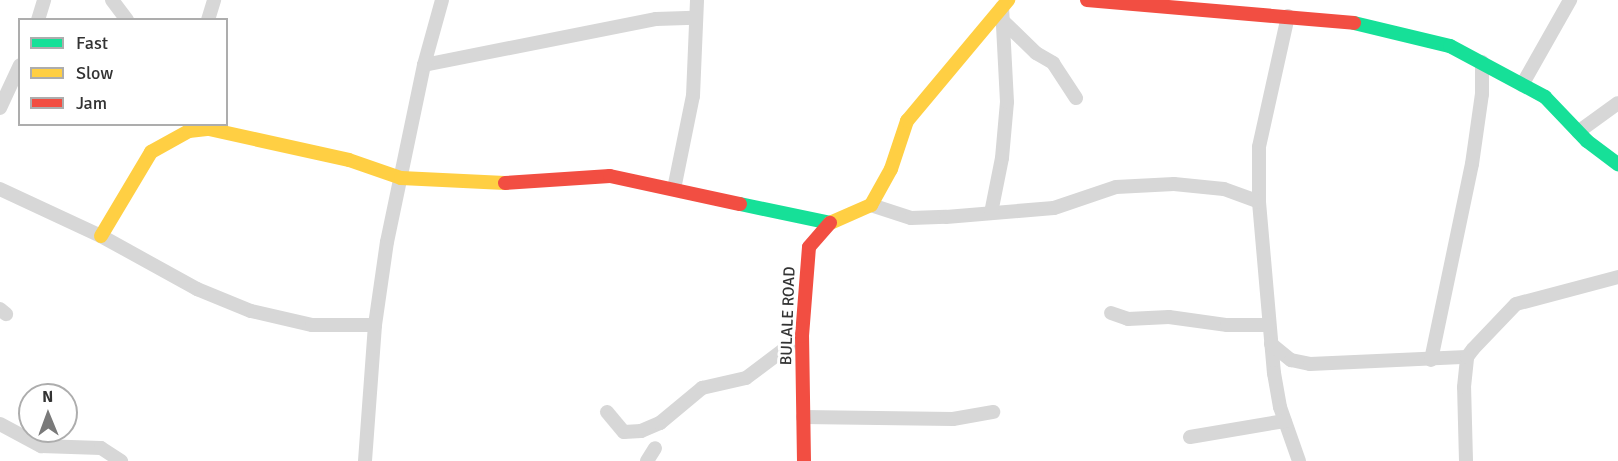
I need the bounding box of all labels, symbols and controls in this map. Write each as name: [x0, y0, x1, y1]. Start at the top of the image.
legend: [18, 18, 228, 126]
text: Fast: [76, 32, 108, 54]
text: Slow: [76, 62, 113, 84]
text: Jam: [76, 92, 107, 114]
street label: BULALE ROAD: [777, 266, 799, 366]
north arrow: [18, 383, 78, 443]
text: N: [42, 387, 53, 407]

